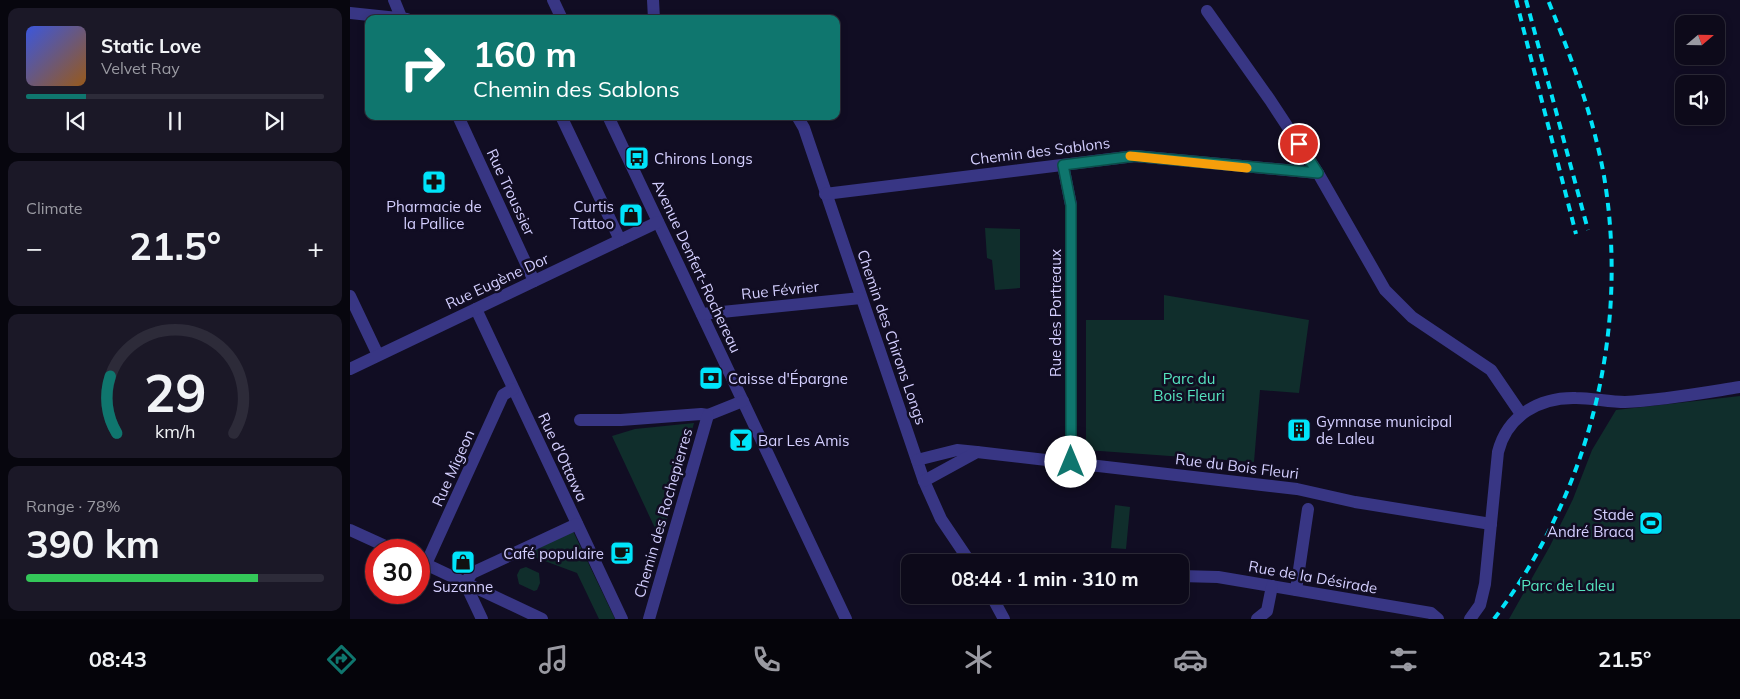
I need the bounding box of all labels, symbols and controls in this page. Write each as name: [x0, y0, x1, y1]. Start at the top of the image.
north arrow: [1675, 15, 1725, 65]
map controls: [1675, 15, 1725, 125]
text: 160 m: [473, 32, 577, 76]
text: Static Love: [101, 34, 201, 58]
icon: right: [390, 35, 455, 100]
text: Velvet Ray: [101, 58, 180, 78]
text: Chemin des Sablons: [473, 75, 680, 103]
button: sound: [1675, 75, 1725, 125]
icon: previous: [62, 107, 90, 135]
icon: pause: [161, 107, 189, 135]
icon: next: [260, 107, 288, 135]
pin: [1278, 123, 1320, 165]
icon: arrive: [1285, 130, 1313, 158]
street label: Chemin des Sablons: [969, 133, 1111, 169]
bus stop icon: Chirons Longs: [624, 145, 650, 171]
street label: Rue Troussier: [483, 146, 540, 239]
place label: Chirons Longs: [654, 149, 753, 168]
pharmacy icon: Pharmacie de la Pallice: [421, 169, 447, 195]
street label: Avenue Denfert-Rochereau: [648, 176, 746, 356]
place label: Pharmacie de la Pallice: [386, 197, 482, 233]
place label: Curtis Tattoo: [570, 197, 614, 233]
text: Climate: [26, 198, 82, 218]
shop icon: Curtis Tattoo: [618, 202, 644, 228]
text: 21.5°: [129, 222, 221, 270]
text: −: [26, 230, 43, 265]
text: +: [307, 230, 324, 265]
street label: Chemin des Chirons Longs: [853, 247, 931, 427]
street label: Rue Eugène Dor: [442, 249, 552, 313]
street label: Rue des Portreaux: [1046, 249, 1065, 377]
street label: Rue Février: [740, 276, 820, 304]
text: 29: [144, 360, 206, 425]
bank icon: Caisse d'Épargne: [698, 365, 724, 391]
place label: Caisse d'Épargne: [728, 369, 848, 388]
park label: Parc du Bois Fleuri: [1153, 369, 1225, 405]
street label: Rue d'Ottawa: [534, 409, 592, 505]
place label: Gymnase municipal de Laleu: [1316, 412, 1452, 448]
building icon: Gymnase municipal de Laleu: [1286, 417, 1312, 443]
text: km/h: [155, 420, 195, 442]
street label: Chemin des Rochepierres: [630, 426, 696, 600]
street label: Rue Migeon: [428, 427, 478, 509]
bar icon: Bar Les Amis: [728, 427, 754, 453]
place label: Bar Les Amis: [758, 431, 849, 450]
position arrow: [1044, 435, 1096, 487]
street label: Rue du Bois Fleuri: [1174, 449, 1300, 483]
text: Range · 78%: [26, 496, 121, 516]
place label: Stade André Bracq: [1547, 505, 1634, 541]
sports icon: Stade André Bracq: [1638, 510, 1664, 536]
text: 390 km: [26, 520, 160, 568]
speed limit sign: 30: [365, 539, 430, 604]
cafe icon: Café populaire: [609, 540, 635, 566]
place label: Café populaire: [503, 544, 604, 563]
shop icon: Suzanne: [450, 549, 476, 575]
street label: Rue de la Désirade: [1247, 556, 1379, 598]
text: 08:44 · 1 min · 310 m: [951, 567, 1139, 591]
park label: Parc de Laleu: [1521, 576, 1615, 595]
place label: Suzanne: [433, 577, 493, 596]
icon: directions: [324, 642, 359, 677]
icon: music: [536, 642, 571, 677]
icon: phone: [749, 642, 784, 677]
icon: climate: [961, 642, 996, 677]
icon: car: [1173, 642, 1208, 677]
icon: filters: [1386, 642, 1421, 677]
text: 08:43: [89, 645, 147, 673]
text: 21.5°: [1598, 645, 1651, 673]

